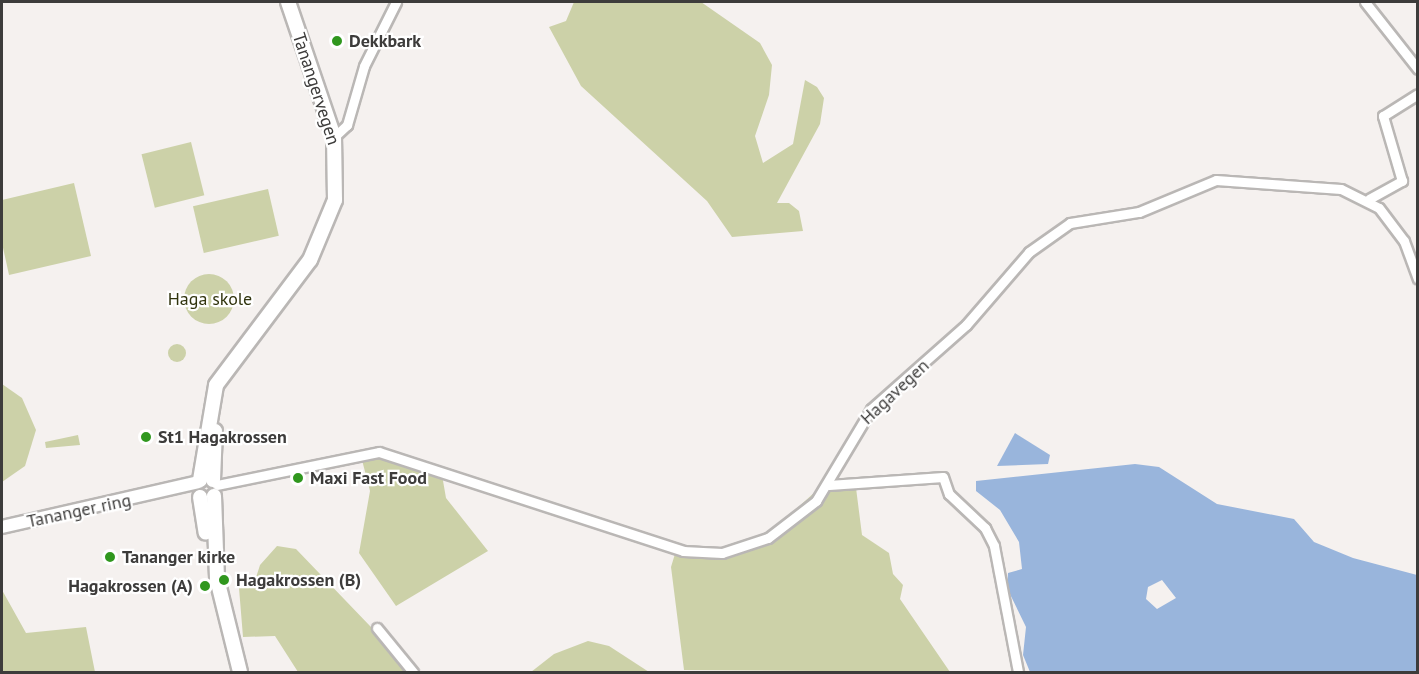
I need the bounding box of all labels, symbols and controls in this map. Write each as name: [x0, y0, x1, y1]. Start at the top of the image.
street label: Tanangervegen: [288, 30, 344, 148]
place label: Dekkbark: [349, 30, 421, 52]
marker: Dekkbark: [330, 34, 344, 48]
park label: Haga skole: [168, 288, 252, 310]
street label: Hagavegen: [856, 355, 934, 429]
place label: St1 Hagakrossen: [158, 426, 287, 448]
marker: St1 Hagakrossen: [139, 430, 153, 444]
place label: Maxi Fast Food: [310, 467, 427, 489]
marker: Maxi Fast Food: [291, 471, 305, 485]
street label: Tananger ring: [25, 489, 133, 533]
place label: Tananger kirke: [122, 546, 235, 568]
marker: Tananger kirke: [103, 550, 117, 564]
place label: Hagakrossen (B): [236, 569, 361, 591]
marker: Hagakrossen (B): [217, 573, 231, 587]
place label: Hagakrossen (A): [68, 575, 193, 597]
marker: Hagakrossen (A): [198, 579, 212, 593]

